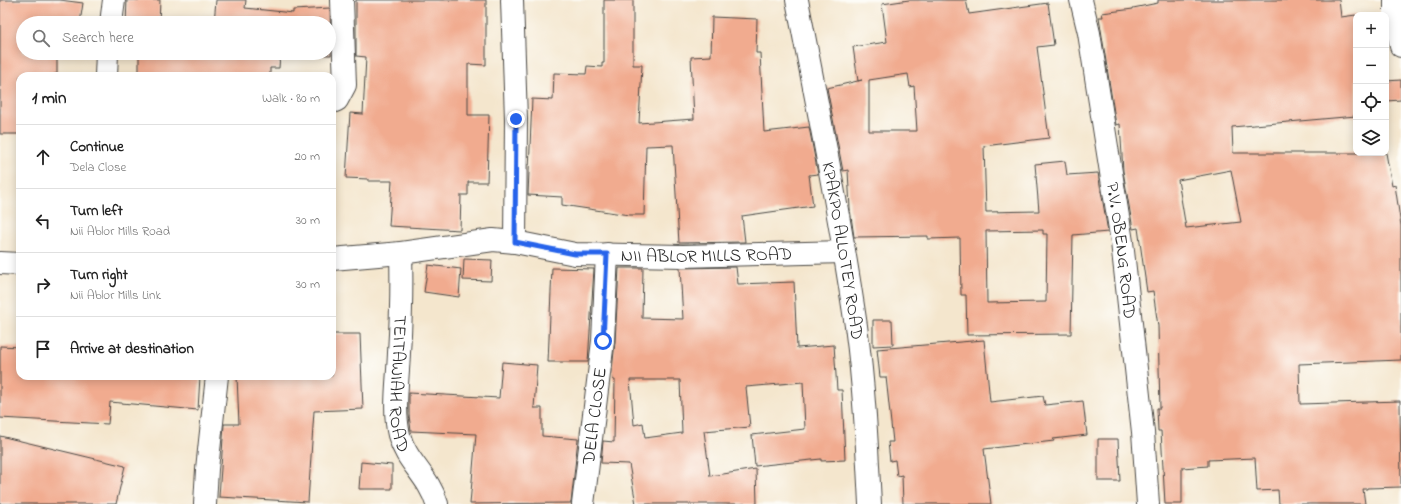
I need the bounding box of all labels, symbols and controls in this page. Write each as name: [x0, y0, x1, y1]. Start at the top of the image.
map controls: [1353, 12, 1389, 156]
button: +: [1353, 12, 1389, 48]
search box: [16, 16, 336, 60]
icon: search: [30, 27, 52, 49]
text: Search here: [62, 27, 134, 49]
button: −: [1353, 48, 1389, 84]
button: locate: [1353, 84, 1389, 120]
text: 1 min: [32, 86, 66, 111]
text: Walk · 80 m: [262, 89, 320, 108]
route end: [507, 110, 525, 128]
button: layers: [1353, 120, 1389, 156]
text: Continue: [70, 136, 124, 158]
icon: ahead: [32, 146, 54, 168]
text: 20 m: [295, 147, 320, 166]
text: Dela Close: [70, 158, 126, 177]
street label: KPAKPO ALLOTEY ROAD: [814, 160, 869, 342]
street label: P.V. OBENG ROAD: [1098, 181, 1141, 320]
text: Turn left: [70, 200, 123, 222]
icon: left: [32, 210, 54, 232]
text: 30 m: [296, 211, 320, 230]
text: Nii Ablor Mills Road: [70, 222, 170, 241]
street label: NII ABLOR MILLS ROAD: [621, 242, 792, 271]
text: Turn right: [70, 264, 128, 286]
icon: right: [32, 274, 54, 296]
text: 30 m: [296, 275, 320, 294]
text: Nii Ablor Mills Link: [70, 286, 161, 305]
street label: TEITAWIAH ROAD: [381, 315, 415, 457]
route start: [594, 332, 612, 350]
icon: arrive: [32, 338, 54, 360]
text: Arrive at destination: [70, 338, 194, 360]
street label: DELA CLOSE: [577, 366, 615, 467]

